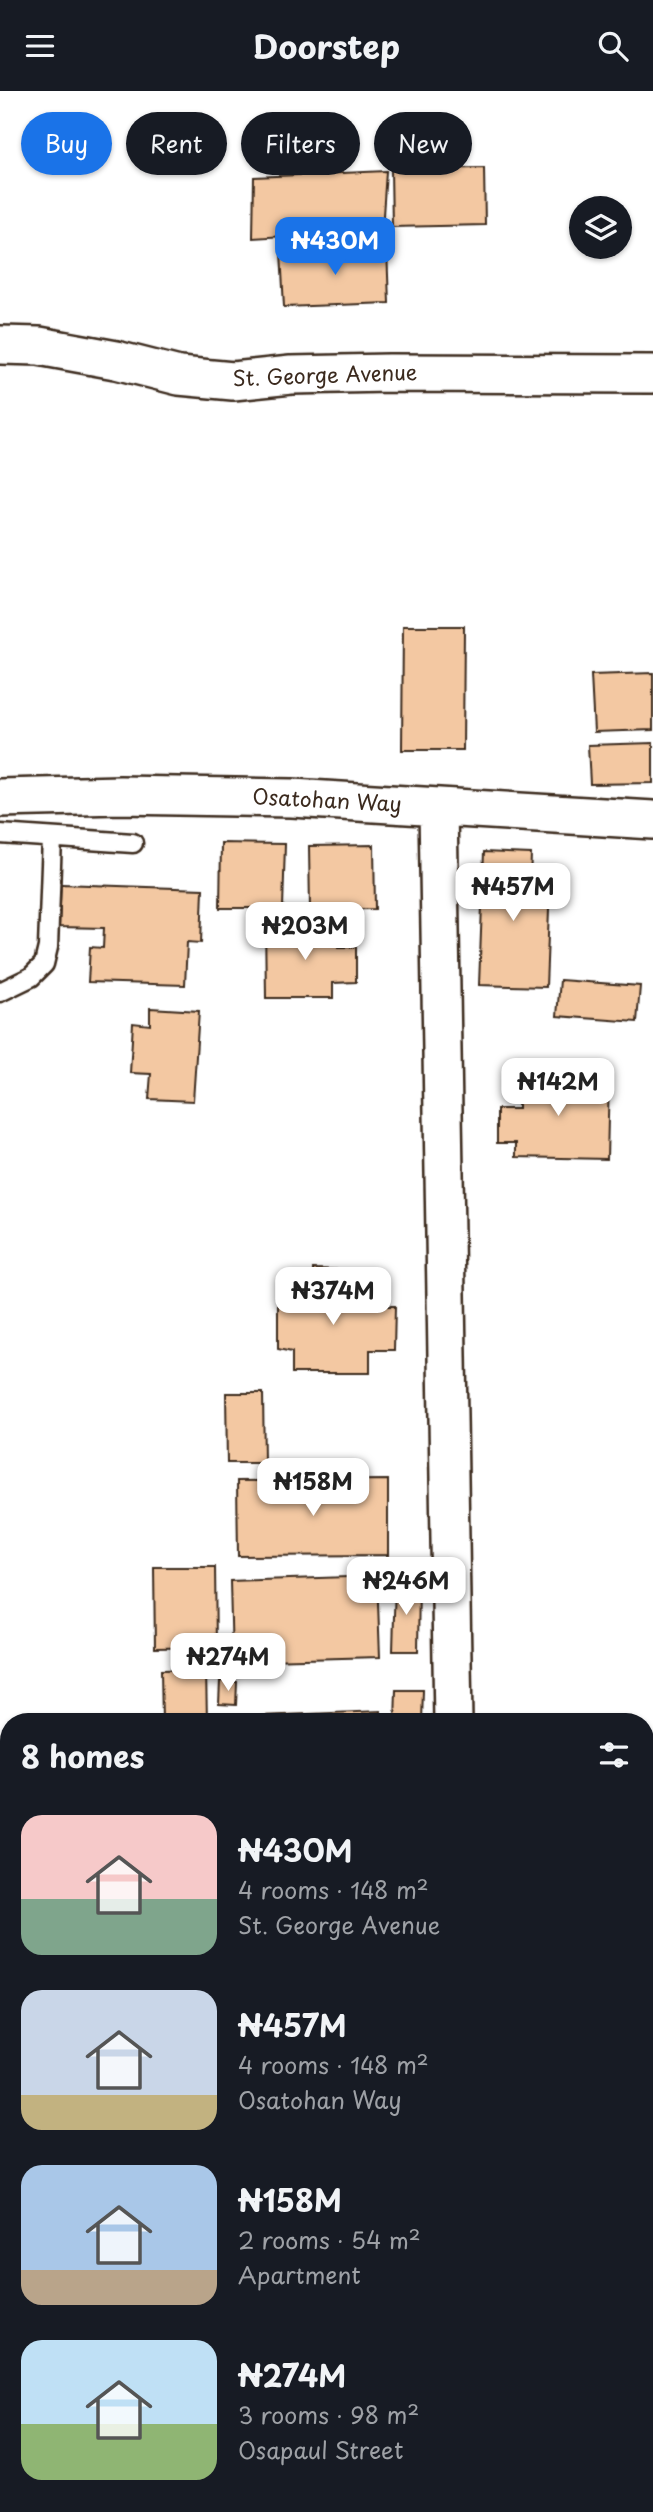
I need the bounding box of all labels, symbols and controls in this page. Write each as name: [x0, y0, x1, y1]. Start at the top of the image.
text: Doorstep: [253, 22, 400, 70]
icon: menu: [21, 27, 59, 65]
icon: search: [594, 27, 632, 65]
chip: Buy: [21, 112, 112, 175]
chip: Rent: [126, 112, 227, 175]
chip: Filters: [241, 112, 360, 175]
chip: New: [374, 112, 472, 175]
map controls: [569, 196, 632, 259]
button: layers: [569, 196, 632, 259]
pin: ₦430M: [286, 218, 384, 277]
text: ₦430M: [291, 222, 379, 257]
street label: St. George Avenue: [232, 355, 418, 393]
street label: Osatohan Way: [252, 779, 403, 819]
pin: ₦457M: [464, 863, 562, 923]
text: ₦457M: [471, 868, 555, 903]
pin: ₦203M: [256, 903, 354, 962]
text: ₦203M: [262, 907, 348, 942]
pin: ₦142M: [509, 1059, 607, 1118]
text: ₦142M: [517, 1063, 599, 1098]
pin: ₦374M: [284, 1267, 382, 1327]
text: ₦374M: [291, 1272, 375, 1307]
pin: ₦158M: [264, 1459, 362, 1518]
text: ₦158M: [273, 1463, 353, 1498]
pin: ₦246M: [357, 1557, 455, 1617]
text: ₦246M: [363, 1562, 449, 1597]
pin: ₦274M: [179, 1633, 277, 1693]
text: ₦274M: [186, 1638, 270, 1673]
text: 8 homes: [21, 1733, 144, 1778]
icon: filters: [595, 1736, 633, 1774]
text: ₦430M: [238, 1827, 353, 1872]
icon: home: [77, 1843, 161, 1927]
text: 4 rooms · 148 m²: [238, 1872, 429, 1907]
text: St. George Avenue: [238, 1907, 440, 1942]
text: ₦457M: [238, 2002, 347, 2047]
icon: home: [77, 2018, 161, 2102]
text: 4 rooms · 148 m²: [238, 2047, 429, 2082]
text: Osatohan Way: [238, 2082, 402, 2117]
text: ₦158M: [238, 2177, 342, 2222]
icon: home: [77, 2193, 161, 2277]
text: 2 rooms · 54 m²: [238, 2222, 421, 2257]
text: Apartment: [238, 2257, 361, 2292]
text: ₦274M: [238, 2352, 346, 2397]
icon: home: [77, 2368, 161, 2452]
text: 3 rooms · 98 m²: [238, 2397, 419, 2432]
text: Osapaul Street: [238, 2432, 403, 2467]

